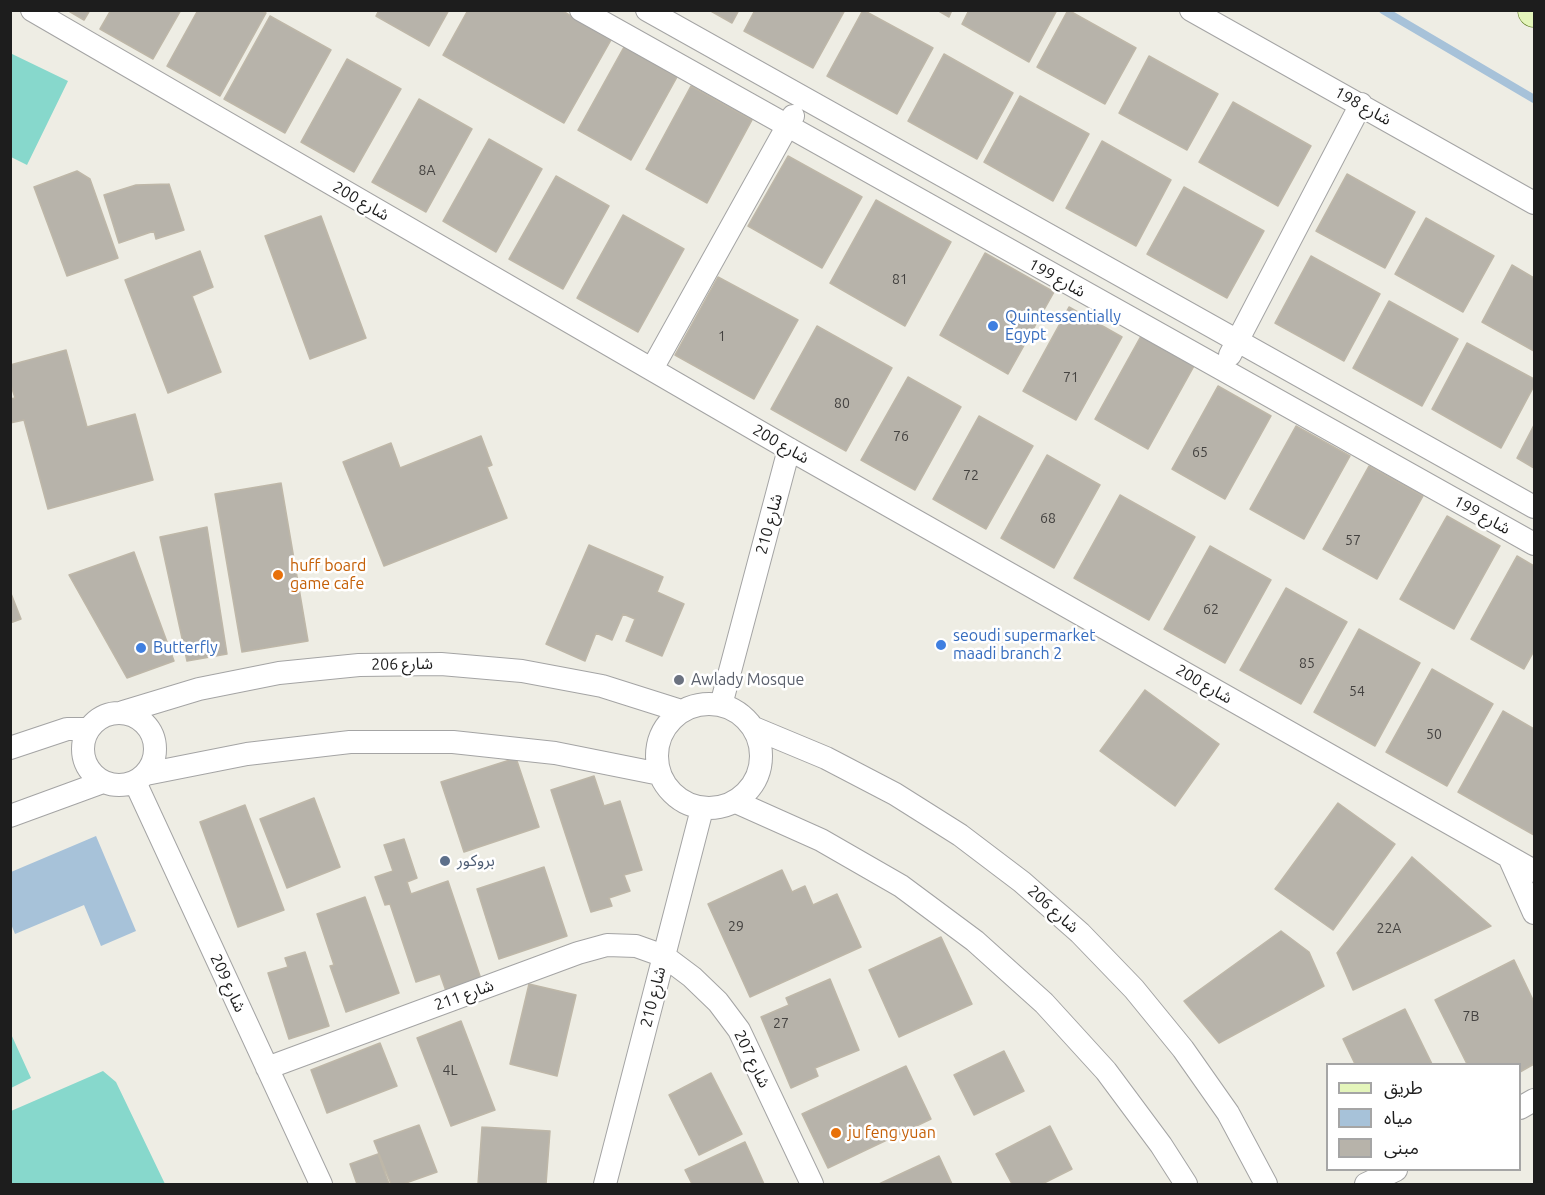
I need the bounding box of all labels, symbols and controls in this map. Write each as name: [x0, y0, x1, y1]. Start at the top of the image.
street label: شارع 198: [1331, 83, 1395, 129]
house number: 8A: [419, 162, 435, 178]
street label: شارع 200: [329, 177, 393, 225]
street label: شارع 199: [1025, 255, 1089, 301]
house number: 81: [892, 271, 908, 287]
place label: Quintessentially Egypt: [1005, 307, 1121, 345]
marker: Quintessentially Egypt: [986, 319, 1000, 333]
house number: 1: [718, 328, 726, 344]
house number: 71: [1063, 369, 1079, 385]
house number: 80: [834, 395, 850, 411]
street label: شارع 200: [749, 420, 813, 468]
house number: 76: [893, 428, 909, 444]
house number: 65: [1192, 444, 1208, 460]
house number: 72: [963, 467, 979, 483]
street label: شارع 210: [752, 492, 786, 556]
street label: شارع 199: [1450, 492, 1514, 538]
house number: 68: [1040, 510, 1056, 526]
house number: 57: [1345, 532, 1361, 548]
place label: huff board game cafe: [290, 556, 366, 594]
marker: huff board game cafe: [271, 568, 285, 582]
house number: 62: [1203, 601, 1219, 617]
place label: seoudi supermarket maadi branch 2: [953, 626, 1096, 664]
place label: Butterfly: [153, 638, 218, 658]
marker: seoudi supermarket maadi branch 2: [934, 638, 948, 652]
marker: Butterfly: [134, 641, 148, 655]
street label: شارع 206: [371, 654, 433, 674]
house number: 85: [1299, 655, 1315, 671]
street label: شارع 200: [1172, 660, 1236, 708]
place label: Awlady Mosque: [691, 670, 804, 690]
marker: Awlady Mosque: [672, 673, 686, 687]
house number: 54: [1349, 683, 1365, 699]
house number: 50: [1426, 726, 1442, 742]
place label: بروكور: [457, 851, 495, 871]
marker: بروكور: [438, 854, 452, 868]
street label: شارع 206: [1024, 881, 1082, 937]
house number: 29: [728, 918, 744, 934]
house number: 22A: [1377, 920, 1401, 936]
street label: شارع 209: [206, 951, 250, 1015]
street label: شارع 210: [636, 965, 670, 1029]
street label: شارع 211: [432, 975, 496, 1015]
house number: 7B: [1463, 1008, 1479, 1024]
house number: 27: [773, 1015, 789, 1031]
street label: شارع 207: [730, 1027, 774, 1091]
house number: 4L: [442, 1062, 458, 1078]
legend: [1326, 1063, 1521, 1171]
text: طريق: [1384, 1077, 1423, 1097]
text: مياه: [1384, 1107, 1413, 1127]
place label: ju feng yuan: [848, 1123, 936, 1143]
marker: ju feng yuan: [829, 1126, 843, 1140]
text: مبنى: [1384, 1137, 1419, 1157]

